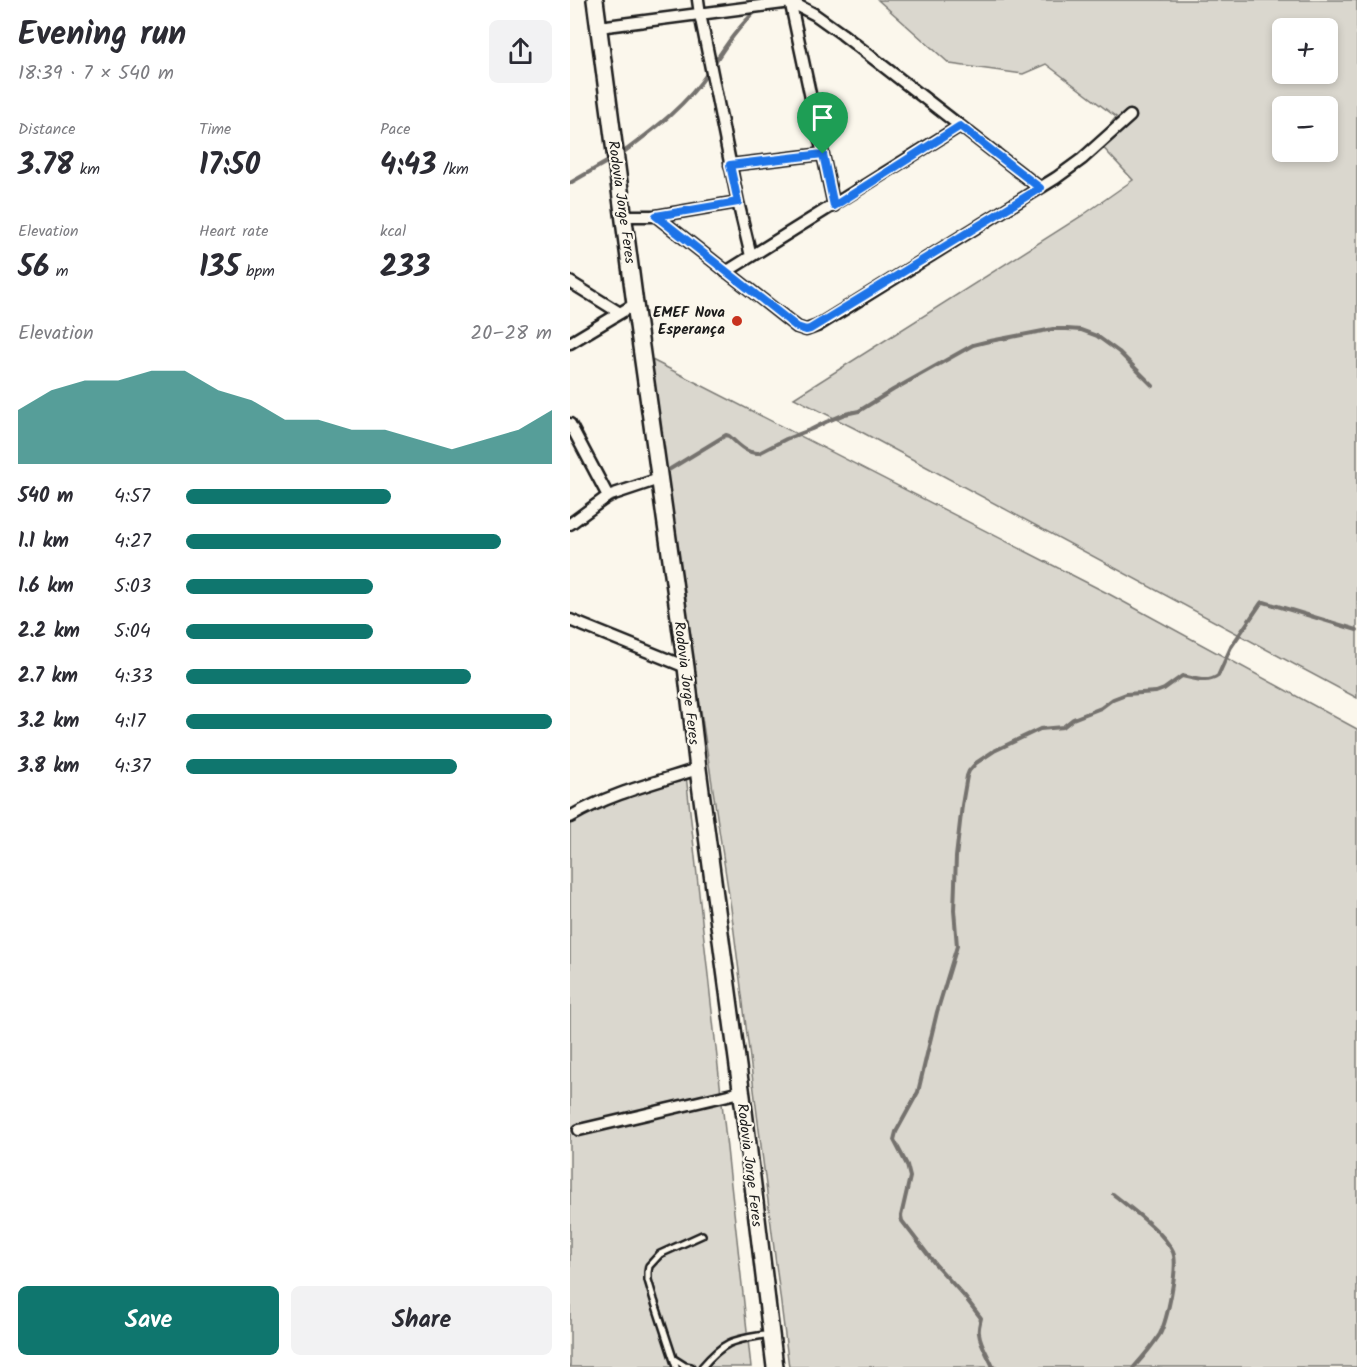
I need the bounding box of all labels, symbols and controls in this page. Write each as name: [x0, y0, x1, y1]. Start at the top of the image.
text: Evening run: [18, 9, 186, 62]
map controls: [1272, 18, 1338, 162]
button: +: [1272, 18, 1338, 84]
button: share: [489, 20, 552, 83]
text: 18:39 · 7 × 540 m: [18, 58, 174, 90]
pin: [797, 92, 848, 154]
button: −: [1272, 96, 1338, 162]
icon: arrive: [806, 101, 839, 134]
text: Distance: [18, 117, 76, 142]
text: Time: [199, 117, 231, 142]
text: Pace: [380, 117, 411, 142]
street label: Rodovia Jorge Feres: [600, 139, 642, 266]
text: 3.78: [18, 142, 73, 190]
text: 17:50: [199, 142, 260, 190]
text: 4:43: [380, 142, 437, 190]
text: km: [73, 157, 100, 182]
text: /km: [437, 157, 469, 182]
text: Elevation: [18, 219, 79, 244]
text: Heart rate: [199, 219, 269, 244]
text: kcal: [380, 219, 406, 244]
text: 56: [18, 244, 49, 292]
text: 135: [199, 244, 240, 292]
text: 233: [380, 244, 430, 292]
text: m: [49, 259, 69, 284]
text: bpm: [240, 259, 275, 284]
place label: EMEF Nova Esperança: [653, 301, 725, 342]
marker: EMEF Nova Esperança: [730, 314, 744, 328]
text: Elevation: [18, 318, 94, 350]
text: 20–28 m: [471, 318, 552, 350]
text: 540 m: [18, 481, 73, 513]
text: 4:57: [114, 481, 150, 513]
text: 1.1 km: [18, 526, 69, 558]
text: 4:27: [114, 526, 151, 558]
text: 1.6 km: [18, 571, 74, 603]
text: 5:03: [114, 571, 151, 603]
text: 2.2 km: [18, 616, 80, 648]
text: 5:04: [114, 616, 151, 648]
street label: Rodovia Jorge Feres: [667, 620, 706, 747]
text: 2.7 km: [18, 661, 78, 693]
text: 4:33: [114, 661, 153, 693]
text: 3.2 km: [18, 706, 79, 738]
text: 4:17: [114, 706, 145, 738]
text: 3.8 km: [18, 751, 79, 783]
text: 4:37: [114, 751, 151, 783]
street label: Rodovia Jorge Feres: [730, 1102, 769, 1229]
button: Save: [18, 1286, 279, 1355]
button: Share: [291, 1286, 552, 1355]

